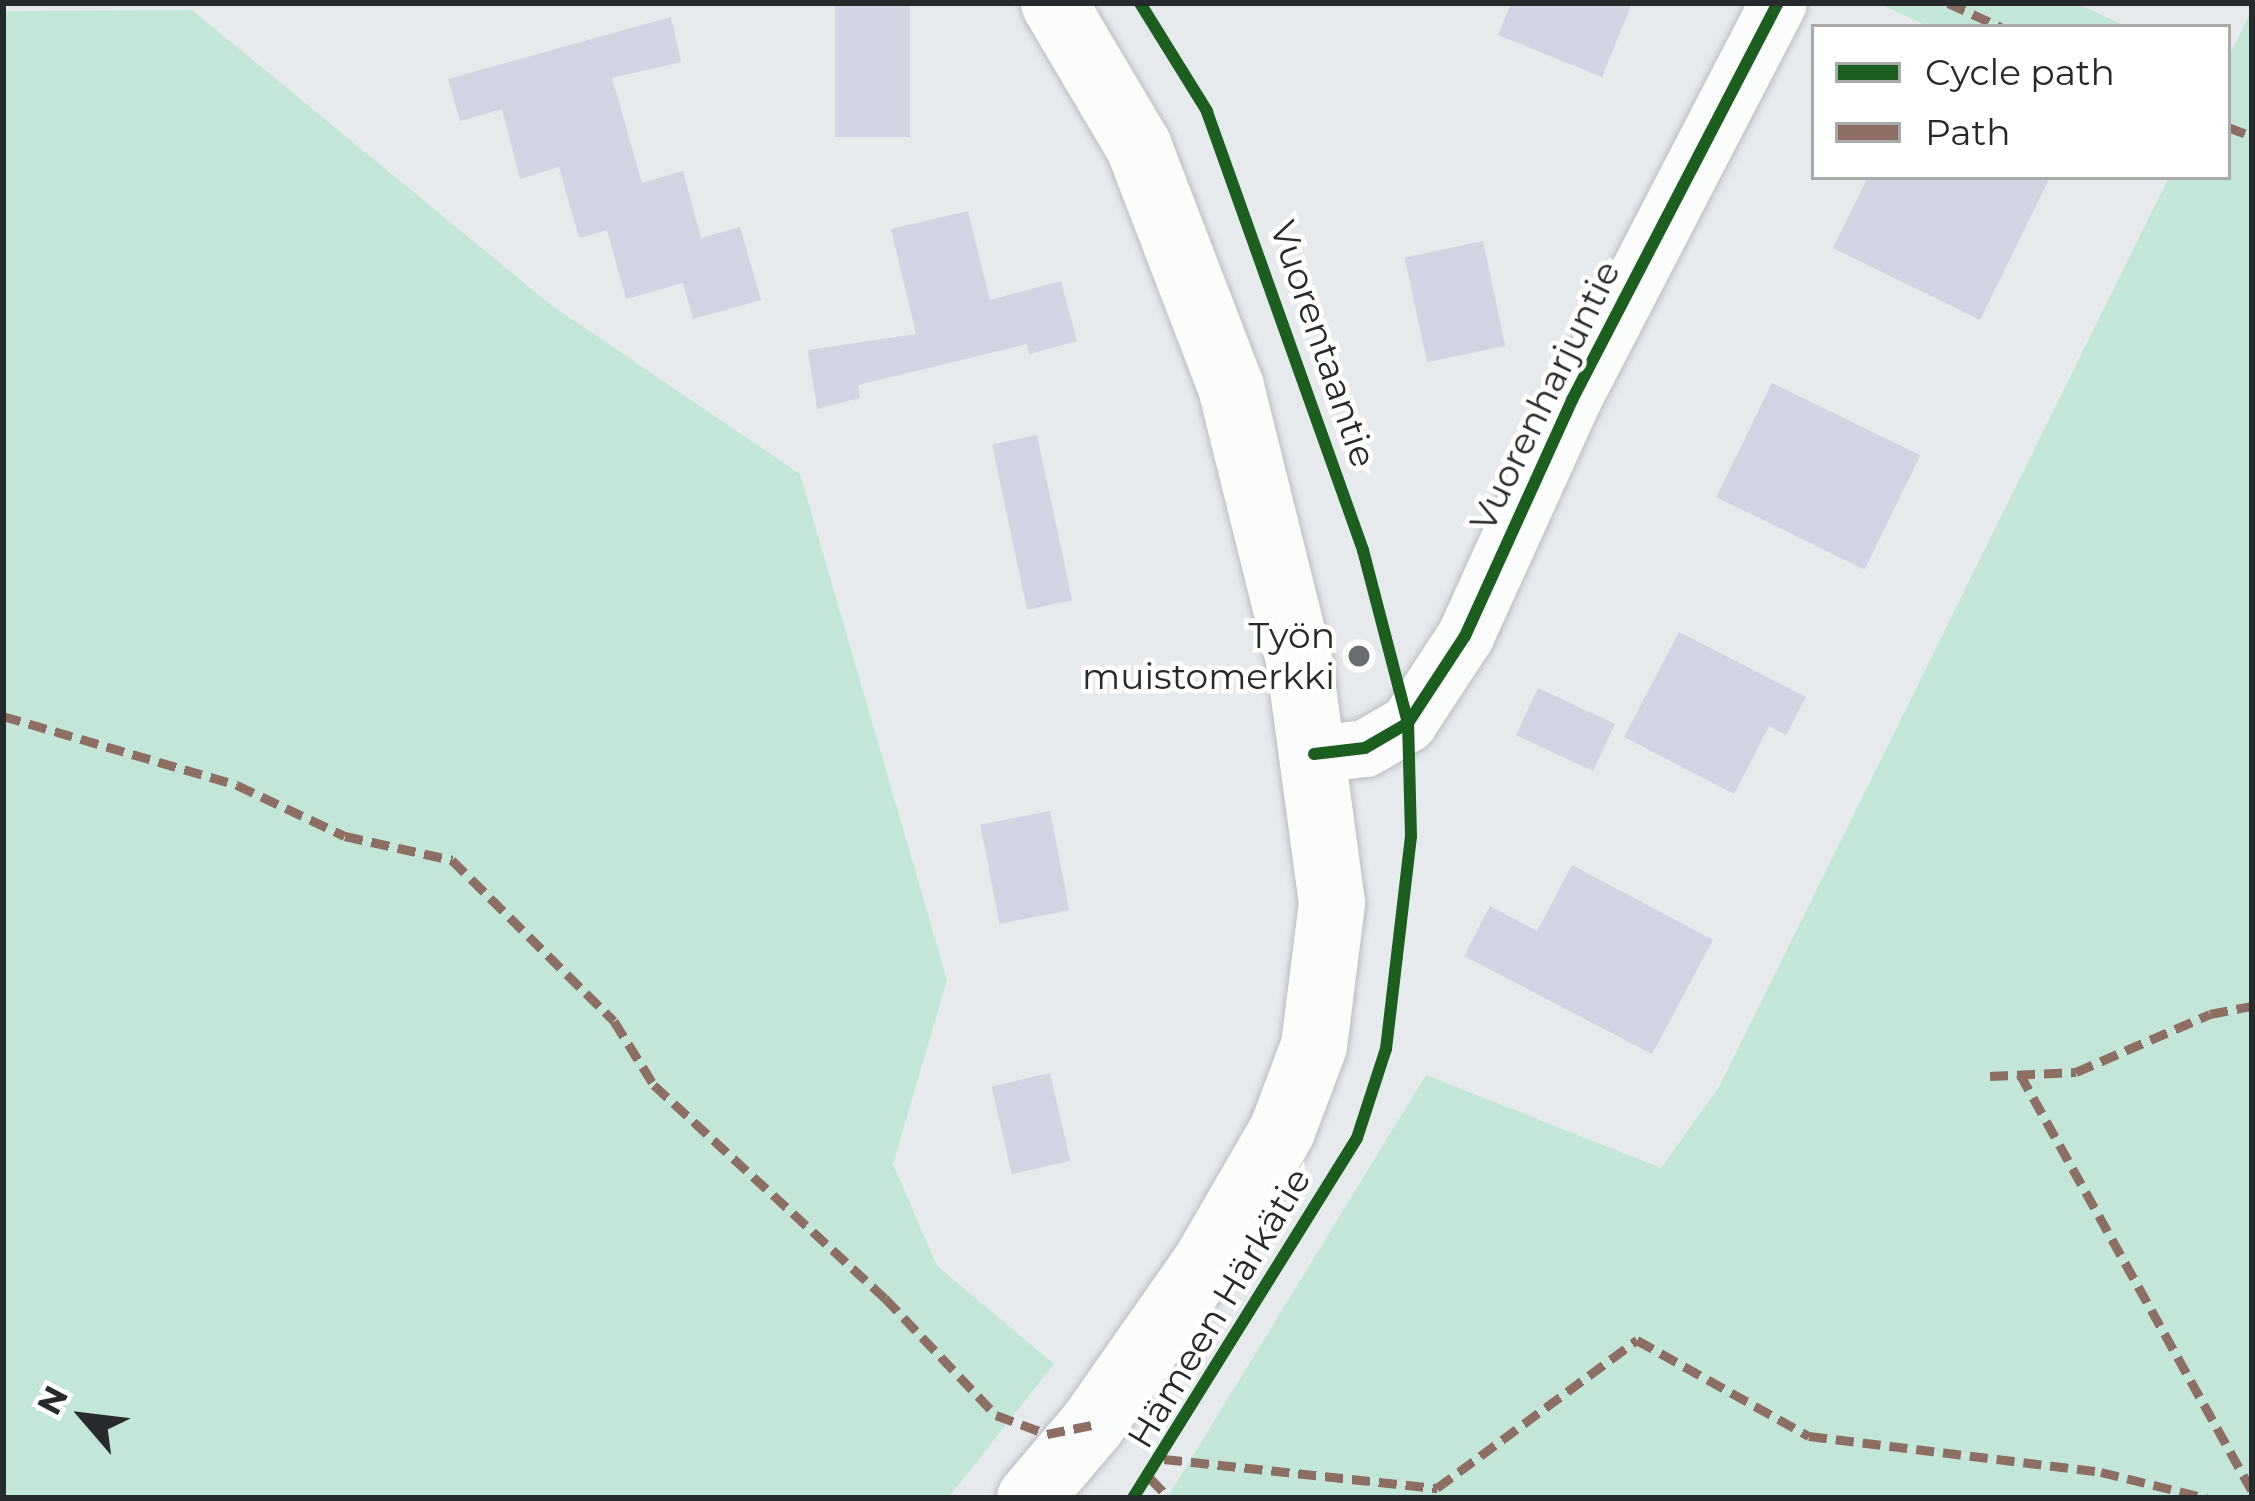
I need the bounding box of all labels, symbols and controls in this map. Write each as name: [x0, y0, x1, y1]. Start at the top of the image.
legend: [1811, 24, 2231, 180]
text: Cycle path: [1925, 50, 2115, 94]
text: Path: [1925, 110, 2011, 154]
street label: Vuorentaantie: [1261, 215, 1385, 473]
street label: Vuorenharjuntie: [1461, 254, 1629, 538]
place label: Työn muistomerkki: [1082, 613, 1335, 698]
marker: Työn muistomerkki: [1346, 643, 1372, 669]
street label: Hämeen Härkätie: [1118, 1160, 1320, 1456]
north arrow: [24, 1357, 144, 1477]
text: N: [28, 1379, 76, 1421]

